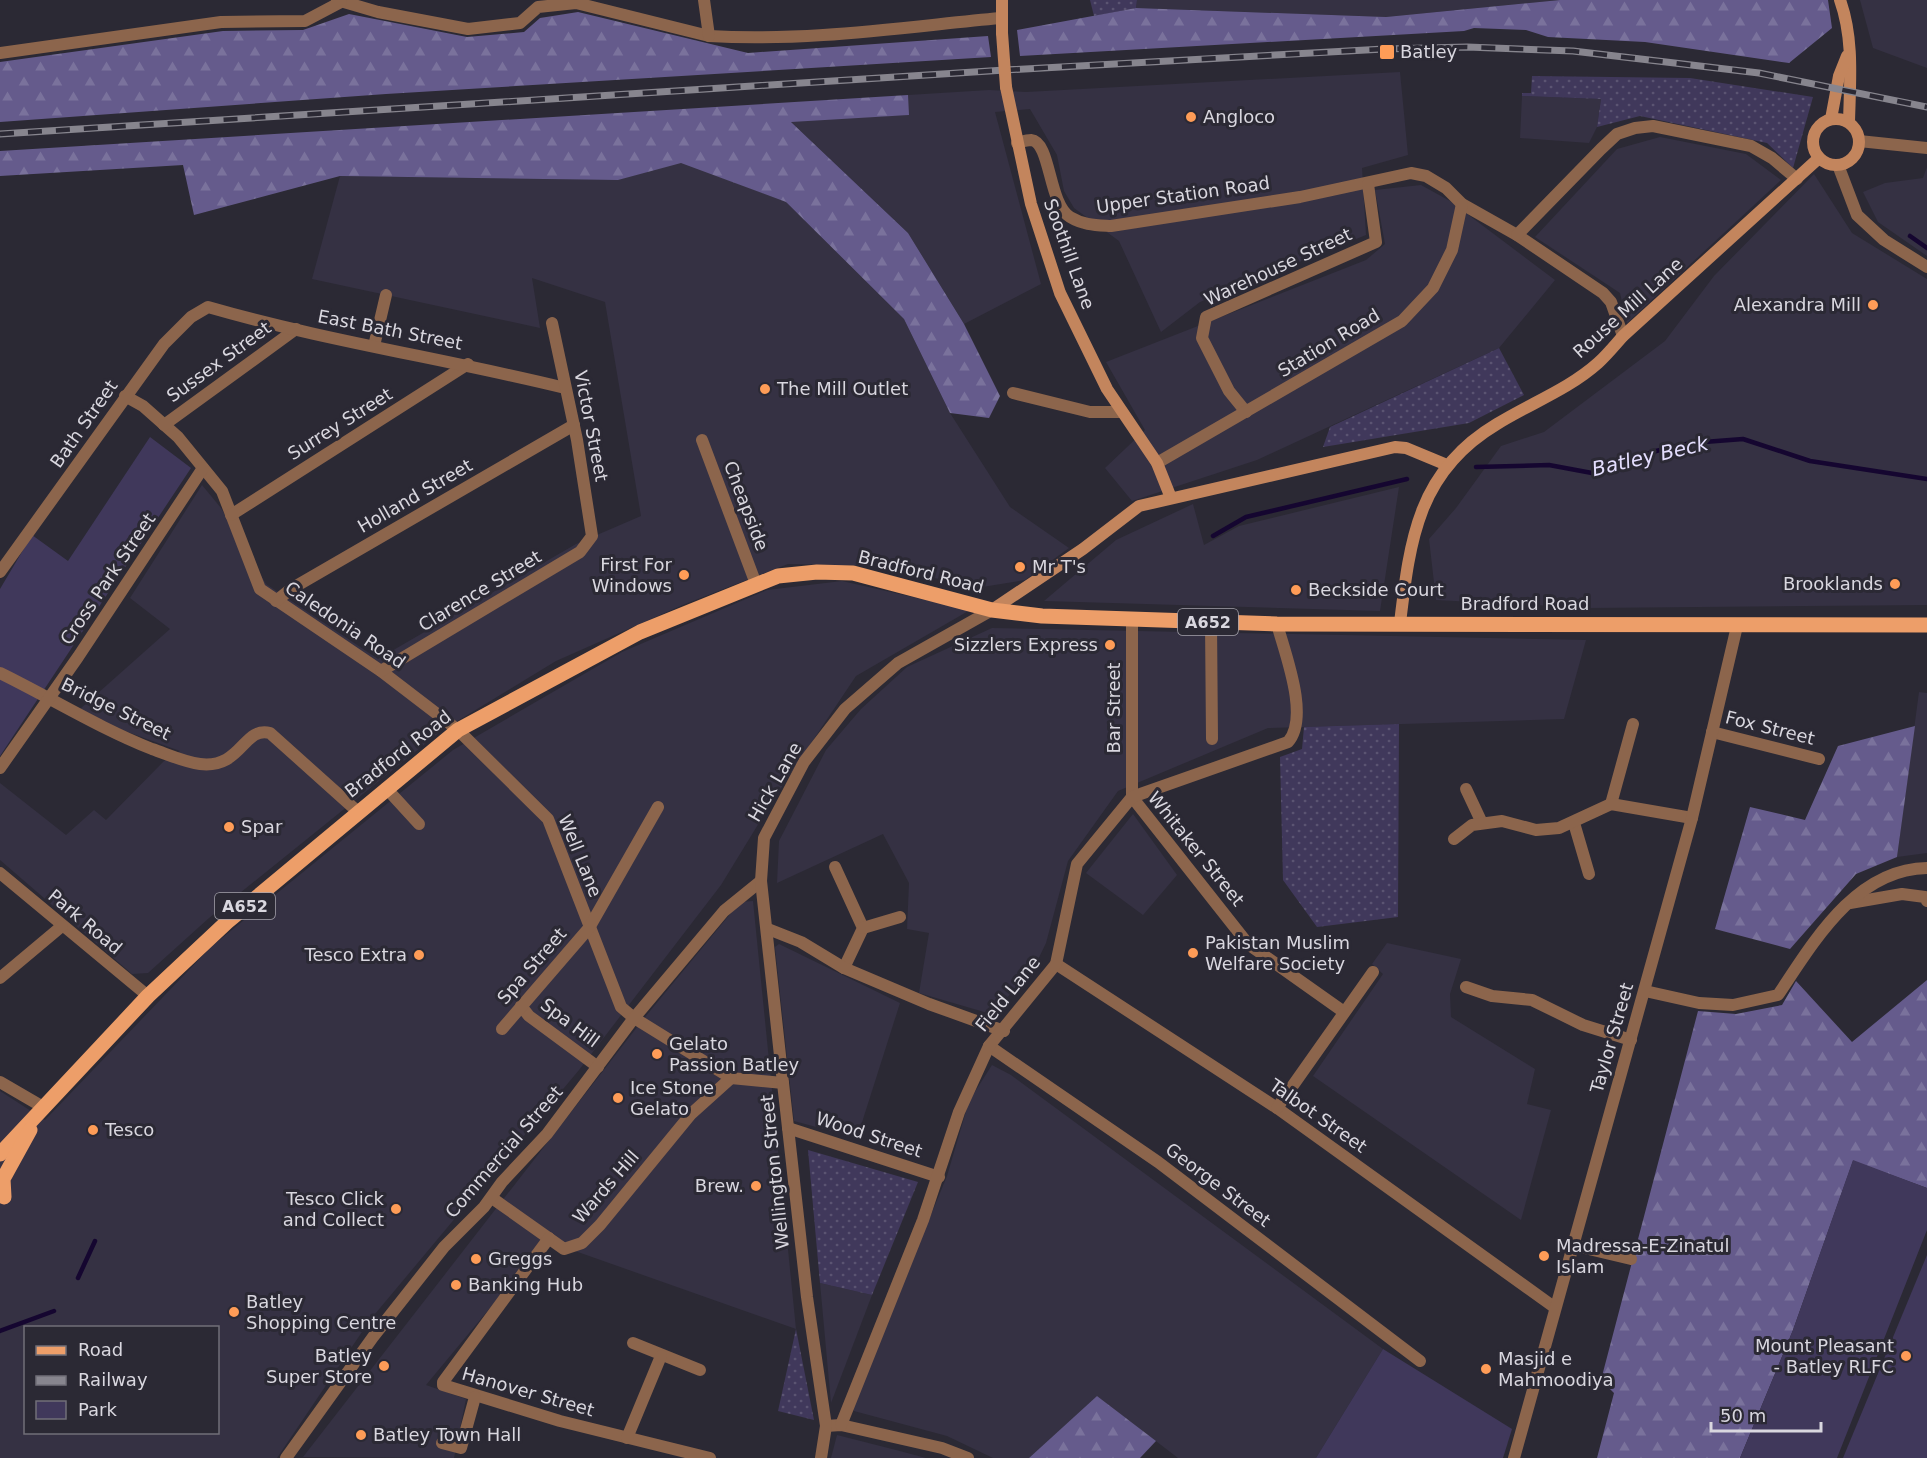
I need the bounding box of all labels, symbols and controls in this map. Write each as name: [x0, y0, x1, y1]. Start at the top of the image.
place label: Batley: [1400, 41, 1458, 62]
marker: Batley: [1378, 43, 1396, 61]
place label: Angloco: [1203, 106, 1275, 127]
marker: Angloco: [1184, 110, 1198, 124]
street label: Upper Station Road: [1095, 172, 1271, 217]
street label: Soothill Lane: [1040, 196, 1099, 312]
street label: Warehouse Street: [1201, 223, 1355, 310]
street label: Rouse Mill Lane: [1569, 253, 1687, 362]
place label: Alexandra Mill: [1734, 294, 1861, 315]
marker: Alexandra Mill: [1866, 298, 1880, 312]
street label: Station Road: [1274, 304, 1383, 381]
street label: East Bath Street: [316, 305, 464, 354]
street label: Sussex Street: [163, 317, 275, 406]
street label: Victor Street: [570, 369, 613, 483]
street label: Bath Street: [46, 376, 122, 472]
place label: The Mill Outlet: [776, 378, 908, 399]
marker: The Mill Outlet: [758, 382, 772, 396]
street label: Surrey Street: [284, 383, 396, 464]
water label: Batley Beck: [1590, 431, 1712, 481]
street label: Holland Street: [354, 454, 476, 537]
street label: Cheapside: [720, 458, 773, 554]
street label: Cross Park Street: [56, 509, 159, 649]
street label: Clarence Street: [415, 546, 545, 635]
street label: Bradford Road: [856, 546, 986, 597]
place label: First For Windows: [592, 554, 673, 596]
place label: Mr T's: [1032, 556, 1086, 577]
marker: Mr T's: [1013, 560, 1027, 574]
marker: First For Windows: [677, 568, 691, 582]
place label: Brooklands: [1783, 573, 1883, 594]
street label: Caledonia Road: [281, 577, 409, 673]
marker: Brooklands: [1888, 577, 1902, 591]
place label: Beckside Court: [1308, 579, 1444, 600]
marker: Beckside Court: [1289, 583, 1303, 597]
street label: Bradford Road: [1461, 593, 1589, 614]
road number: A652: [1178, 609, 1238, 635]
place label: Sizzlers Express: [954, 634, 1098, 655]
marker: Sizzlers Express: [1103, 638, 1117, 652]
street label: Bar Street: [1103, 662, 1124, 754]
street label: Bridge Street: [58, 673, 174, 744]
street label: Bradford Road: [340, 706, 455, 802]
street label: Fox Street: [1723, 706, 1817, 749]
street label: Hick Lane: [743, 738, 806, 825]
street label: Whitaker Street: [1144, 787, 1249, 910]
street label: Well Lane: [554, 812, 607, 900]
place label: Spar: [241, 816, 283, 837]
marker: Spar: [222, 820, 236, 834]
street label: Park Road: [44, 885, 126, 959]
road number: A652: [215, 893, 275, 919]
street label: Spa Street: [493, 923, 570, 1008]
place label: Pakistan Muslim Welfare Society: [1205, 932, 1350, 974]
place label: Tesco Extra: [303, 944, 407, 965]
marker: Pakistan Muslim Welfare Society: [1186, 946, 1200, 960]
marker: Tesco Extra: [412, 948, 426, 962]
street label: Field Lane: [971, 952, 1044, 1036]
street label: Taylor Street: [1586, 980, 1637, 1096]
street label: Spa Hill: [537, 994, 604, 1051]
place label: Gelato Passion Batley: [669, 1033, 799, 1075]
marker: Gelato Passion Batley: [650, 1047, 664, 1061]
street label: Talbot Street: [1265, 1074, 1371, 1157]
place label: Ice Stone Gelato: [630, 1077, 714, 1119]
street label: Commercial Street: [441, 1081, 567, 1222]
marker: Ice Stone Gelato: [611, 1091, 625, 1105]
street label: Wellington Street: [756, 1094, 793, 1251]
street label: Wood Street: [813, 1107, 925, 1162]
place label: Tesco: [104, 1119, 154, 1140]
marker: Tesco: [86, 1123, 100, 1137]
street label: George Street: [1162, 1138, 1275, 1231]
street label: Wards Hill: [568, 1146, 643, 1227]
place label: Brew.: [695, 1175, 744, 1196]
marker: Brew.: [749, 1179, 763, 1193]
place label: Tesco Click and Collect: [283, 1188, 385, 1230]
marker: Tesco Click and Collect: [389, 1202, 403, 1216]
place label: Madressa-E-Zinatul Islam: [1556, 1235, 1729, 1277]
place label: Greggs: [488, 1248, 552, 1269]
marker: Madressa-E-Zinatul Islam: [1537, 1249, 1551, 1263]
marker: Greggs: [469, 1252, 483, 1266]
place label: Banking Hub: [468, 1274, 583, 1295]
marker: Banking Hub: [449, 1278, 463, 1292]
place label: Batley Shopping Centre: [246, 1291, 396, 1333]
marker: Batley Shopping Centre: [227, 1305, 241, 1319]
legend: [24, 1326, 219, 1434]
place label: Mount Pleasant - Batley RLFC: [1755, 1335, 1894, 1377]
text: Road: [78, 1339, 123, 1360]
place label: Batley Super Store: [266, 1345, 372, 1387]
place label: Masjid e Mahmoodiya: [1498, 1348, 1614, 1390]
marker: Mount Pleasant - Batley RLFC: [1899, 1349, 1913, 1363]
marker: Batley Super Store: [377, 1359, 391, 1373]
marker: Masjid e Mahmoodiya: [1479, 1362, 1493, 1376]
street label: Hanover Street: [460, 1363, 597, 1420]
text: Railway: [78, 1369, 148, 1390]
scale bar: [1711, 1395, 1820, 1433]
text: Park: [78, 1399, 117, 1420]
text: 50 m: [1720, 1405, 1766, 1426]
place label: Batley Town Hall: [373, 1424, 521, 1445]
marker: Batley Town Hall: [354, 1428, 368, 1442]

